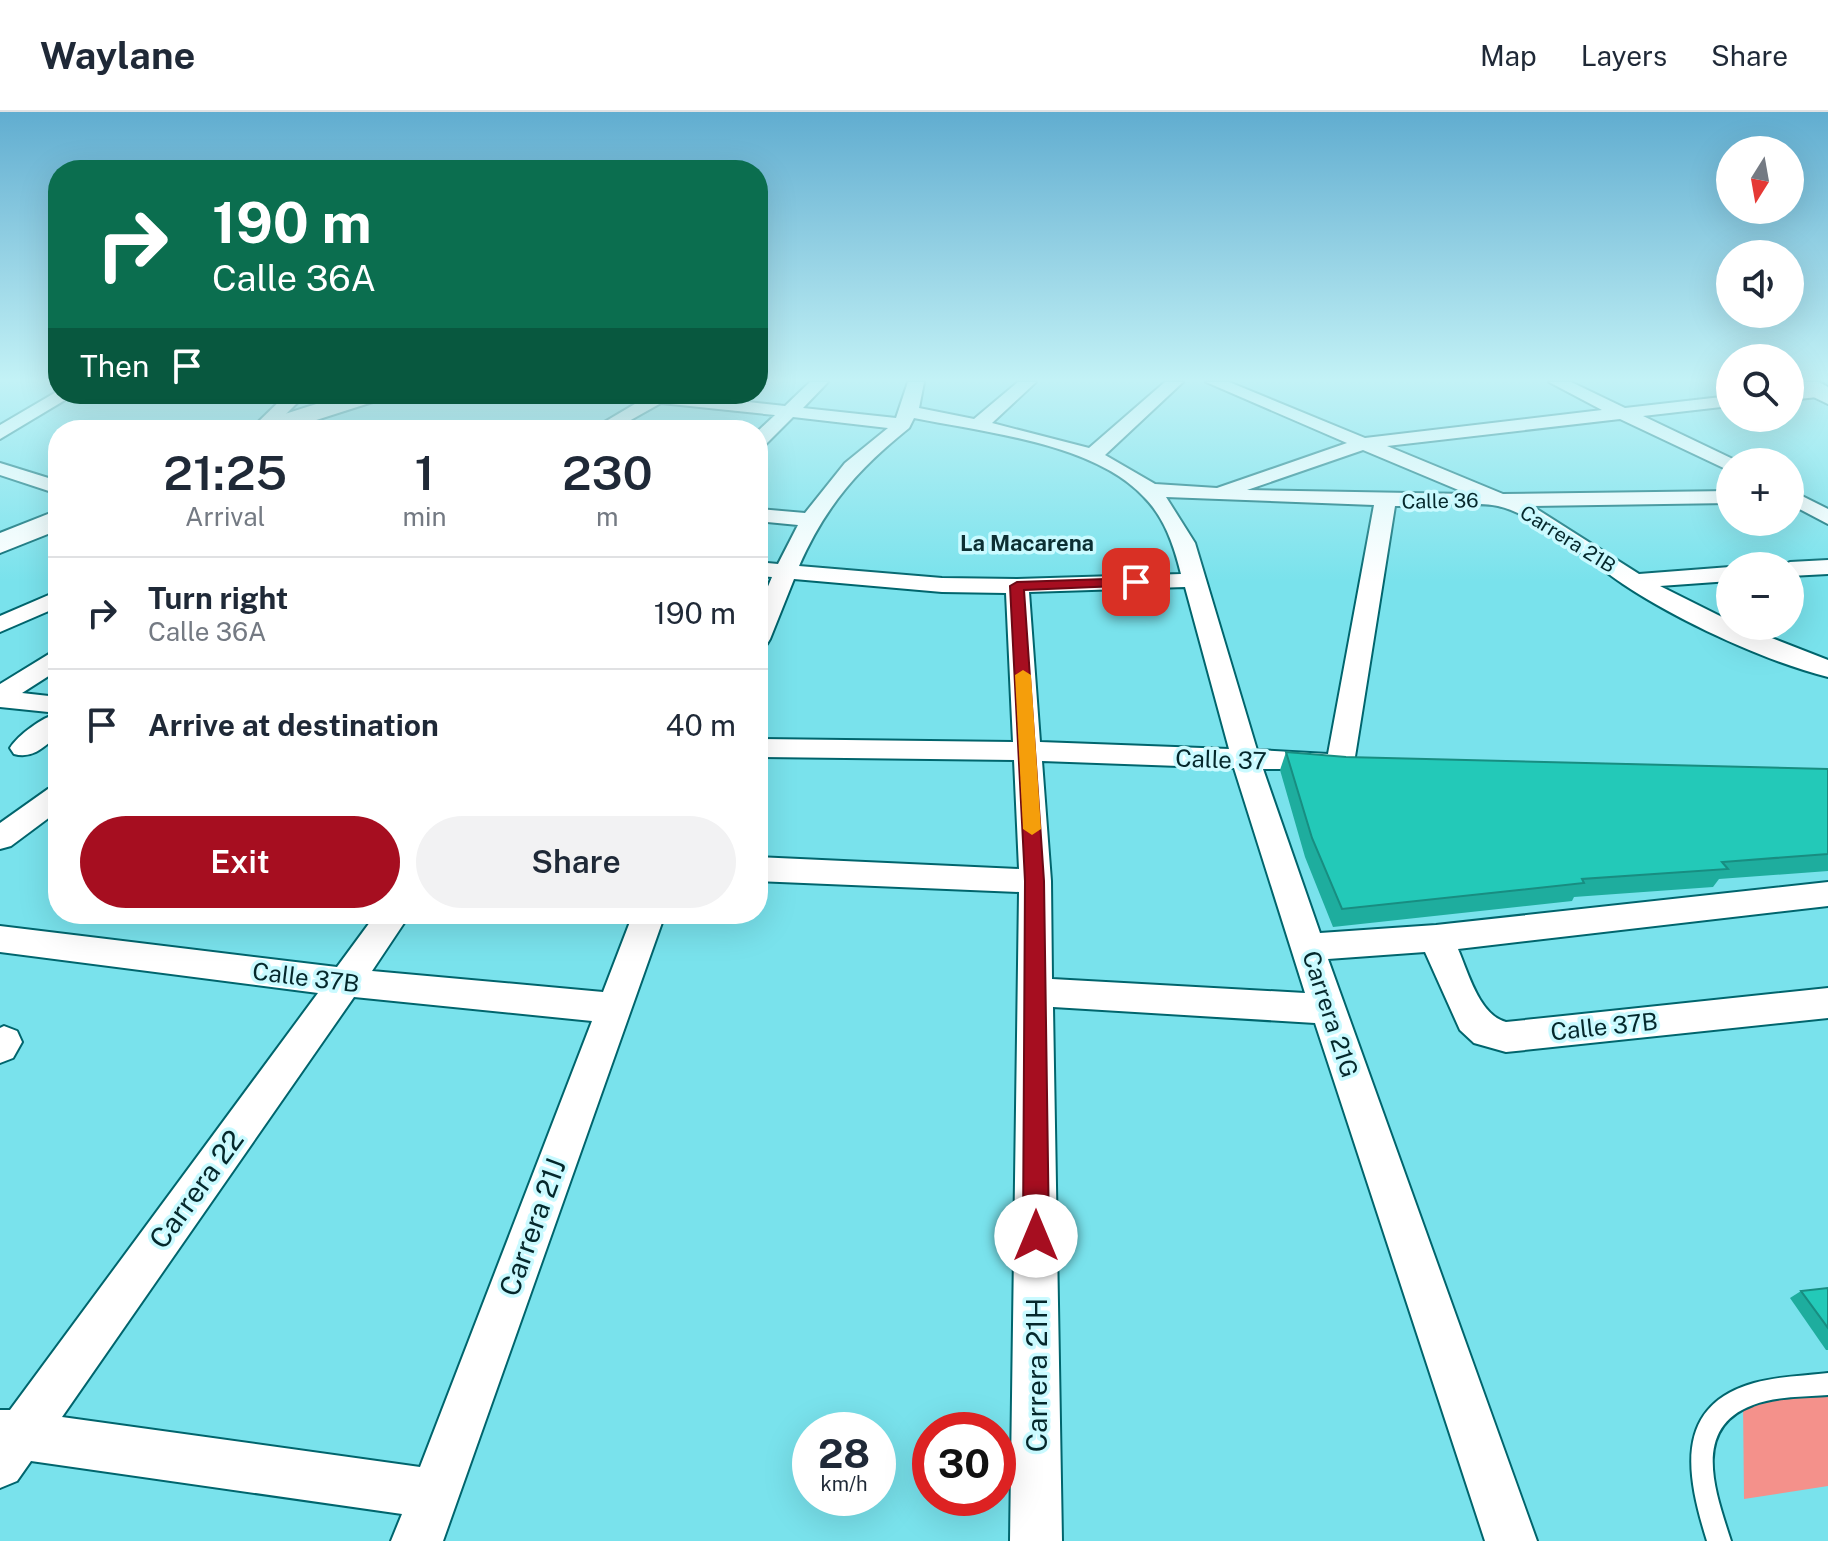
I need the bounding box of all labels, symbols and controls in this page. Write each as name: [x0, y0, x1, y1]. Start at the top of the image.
text: Waylane: [40, 33, 195, 78]
text: Map: [1480, 39, 1537, 72]
text: Layers: [1581, 39, 1667, 72]
text: Share: [1711, 39, 1788, 72]
north arrow: [1716, 136, 1804, 224]
map controls: [1716, 136, 1804, 640]
text: 190 m: [212, 190, 372, 256]
icon: right: [80, 192, 184, 296]
button: sound: [1716, 240, 1804, 328]
text: Calle 36A: [212, 257, 376, 299]
icon: arrive: [165, 344, 209, 388]
button: search: [1716, 344, 1804, 432]
text: Then: [80, 348, 149, 384]
text: 21:25: [163, 444, 287, 501]
text: 1: [415, 444, 435, 501]
text: 230: [562, 444, 653, 501]
button: +: [1716, 448, 1804, 536]
street label: Calle 36: [1401, 488, 1479, 514]
street label: Carrera 21B: [1516, 500, 1620, 578]
text: Arrival: [185, 501, 265, 532]
text: min: [403, 501, 447, 532]
text: m: [596, 501, 619, 532]
district label: La Macarena: [960, 530, 1094, 556]
pin: [1102, 548, 1170, 616]
button: −: [1716, 552, 1804, 640]
icon: arrive: [1114, 560, 1158, 604]
text: Turn right: [148, 580, 288, 616]
icon: right: [80, 591, 124, 635]
text: 190 m: [654, 595, 736, 631]
text: Calle 36A: [148, 616, 267, 647]
icon: arrive: [80, 703, 124, 747]
text: Arrive at destination: [148, 707, 439, 743]
text: 40 m: [666, 707, 736, 743]
street label: Calle 37: [1175, 743, 1267, 775]
button: Exit: [80, 816, 400, 908]
button: Share: [416, 816, 736, 908]
street label: Carrera 21G: [1297, 947, 1365, 1081]
street label: Calle 37B: [251, 957, 361, 997]
street label: Calle 37B: [1549, 1006, 1659, 1046]
street label: Carrera 22: [142, 1123, 250, 1255]
street label: Carrera 21J: [492, 1154, 572, 1300]
position arrow: [994, 1194, 1078, 1278]
street label: Carrera 21H: [1020, 1298, 1053, 1452]
speed limit sign: 30: [912, 1412, 1016, 1516]
text: 28: [818, 1430, 870, 1477]
text: km/h: [820, 1472, 868, 1496]

